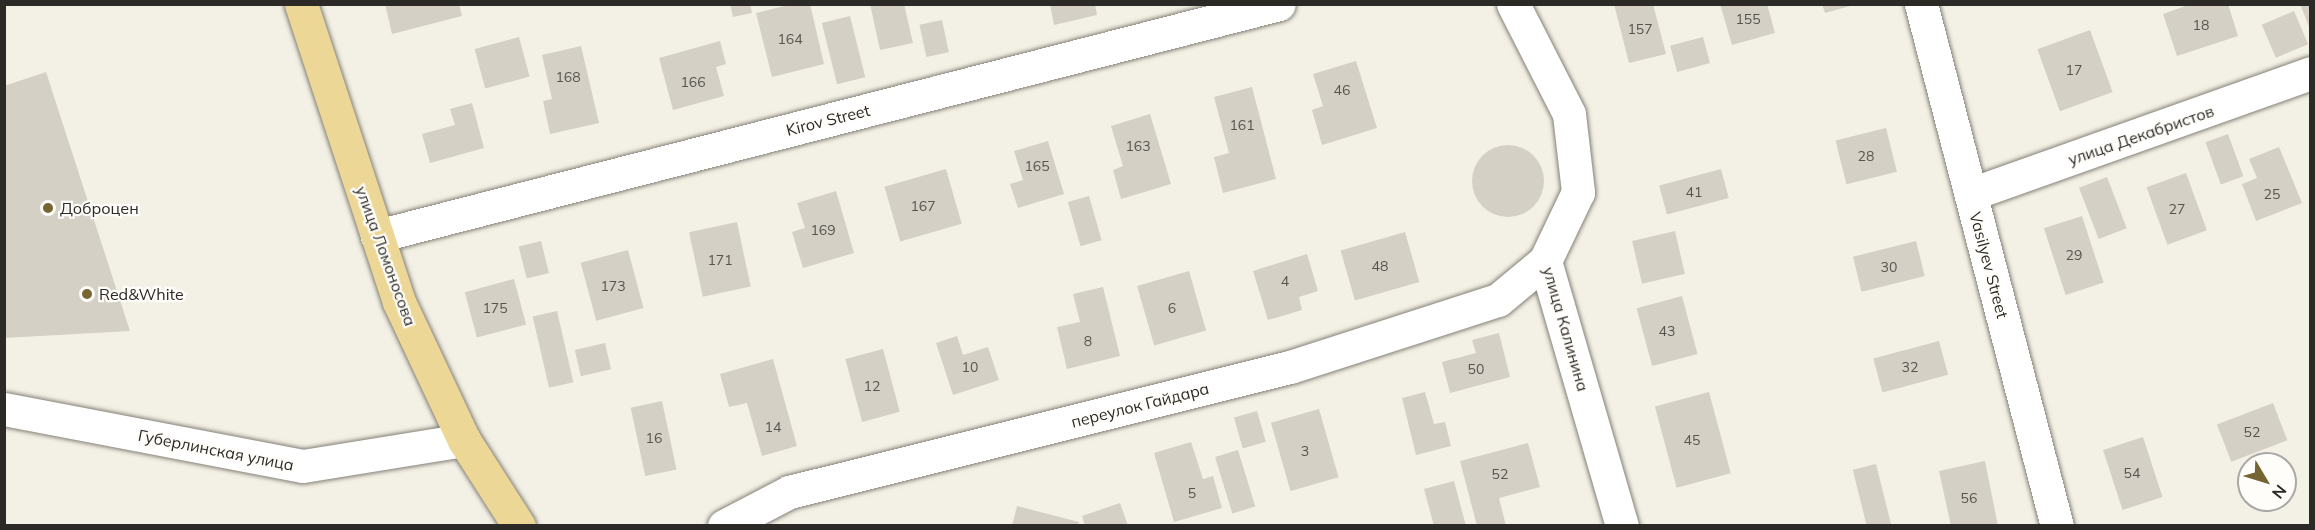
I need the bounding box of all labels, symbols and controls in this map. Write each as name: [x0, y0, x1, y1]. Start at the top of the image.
house number: 155: [1735, 11, 1761, 27]
house number: 18: [2193, 17, 2209, 33]
house number: 157: [1627, 21, 1653, 37]
house number: 164: [777, 31, 803, 47]
house number: 17: [2066, 62, 2082, 78]
house number: 168: [555, 69, 581, 85]
house number: 166: [680, 74, 706, 90]
house number: 46: [1334, 82, 1350, 98]
street label: Kirov Street: [784, 100, 872, 140]
street label: улица Декабристов: [2066, 101, 2216, 169]
house number: 161: [1229, 117, 1255, 133]
house number: 163: [1125, 138, 1151, 154]
house number: 28: [1858, 148, 1874, 164]
house number: 165: [1024, 158, 1050, 174]
street label: улица Ломоносова: [352, 184, 420, 328]
house number: 41: [1686, 184, 1702, 200]
house number: 25: [2264, 186, 2280, 202]
place label: Доброцен: [60, 198, 139, 218]
house number: 167: [910, 198, 936, 214]
marker: Доброцен: [41, 201, 55, 215]
house number: 27: [2169, 201, 2185, 217]
street label: Vasilyev Street: [1966, 210, 2012, 320]
house number: 169: [810, 222, 836, 238]
house number: 29: [2066, 247, 2082, 263]
house number: 171: [707, 252, 733, 268]
house number: 48: [1372, 258, 1388, 274]
house number: 30: [1881, 259, 1897, 275]
street label: улица Калинина: [1539, 265, 1593, 393]
house number: 4: [1281, 273, 1289, 289]
house number: 173: [600, 278, 626, 294]
place label: Red&White: [99, 284, 184, 304]
marker: Red&White: [80, 287, 94, 301]
house number: 175: [482, 300, 508, 316]
house number: 6: [1168, 300, 1176, 316]
house number: 43: [1659, 323, 1675, 339]
house number: 8: [1084, 333, 1092, 349]
house number: 10: [962, 359, 978, 375]
house number: 32: [1902, 359, 1918, 375]
house number: 50: [1468, 361, 1484, 377]
house number: 12: [864, 378, 880, 394]
street label: переулок Гайдара: [1069, 379, 1211, 431]
house number: 14: [765, 419, 781, 435]
house number: 52: [2244, 424, 2260, 440]
street label: Губерлинская улица: [136, 425, 296, 475]
house number: 16: [646, 430, 662, 446]
house number: 45: [1684, 432, 1700, 448]
house number: 3: [1301, 443, 1309, 459]
north arrow: [2237, 452, 2297, 512]
house number: 54: [2124, 465, 2140, 481]
house number: 52: [1492, 466, 1508, 482]
text: N: [2268, 481, 2291, 503]
house number: 5: [1188, 485, 1196, 501]
house number: 56: [1961, 490, 1977, 506]

